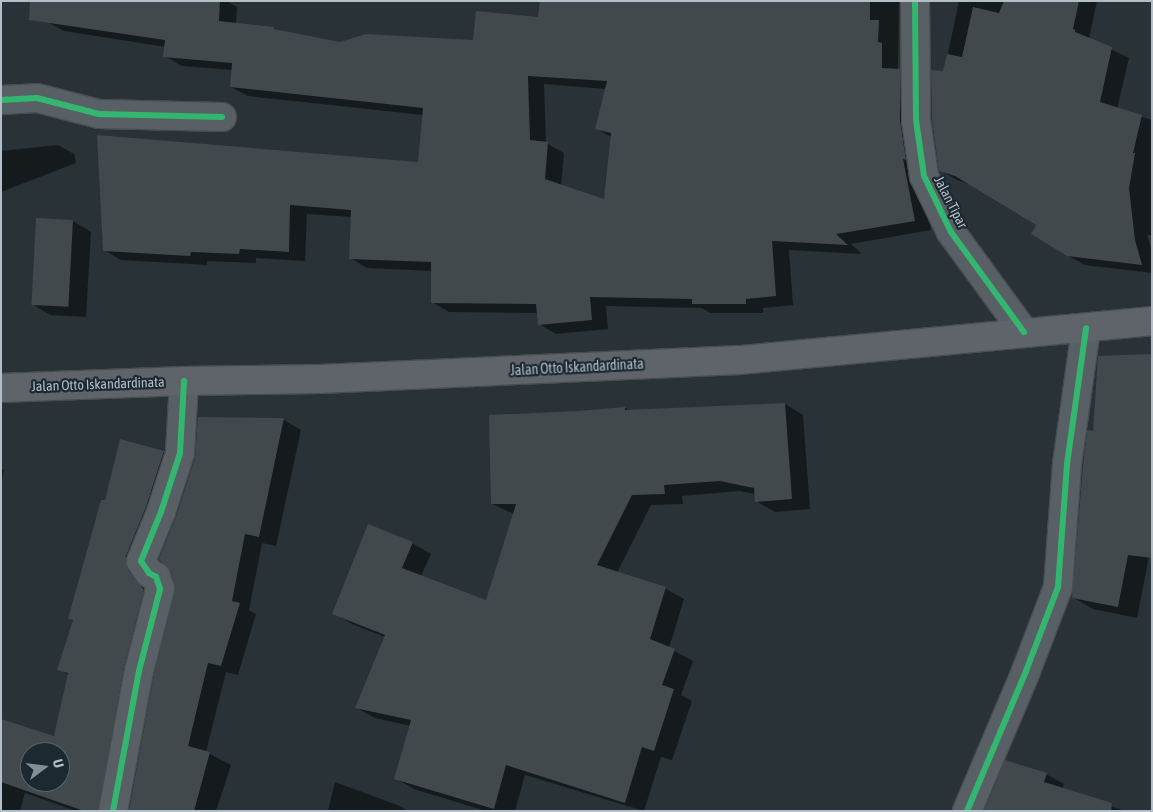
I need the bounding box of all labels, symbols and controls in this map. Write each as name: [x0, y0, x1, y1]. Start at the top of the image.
street label: Jalan Tipar: [931, 173, 971, 231]
street label: Jalan Otto Iskandardinata: [510, 355, 644, 379]
street label: Jalan Otto Iskandardinata: [31, 373, 165, 395]
north arrow: [20, 742, 70, 792]
text: U: [50, 757, 67, 769]

